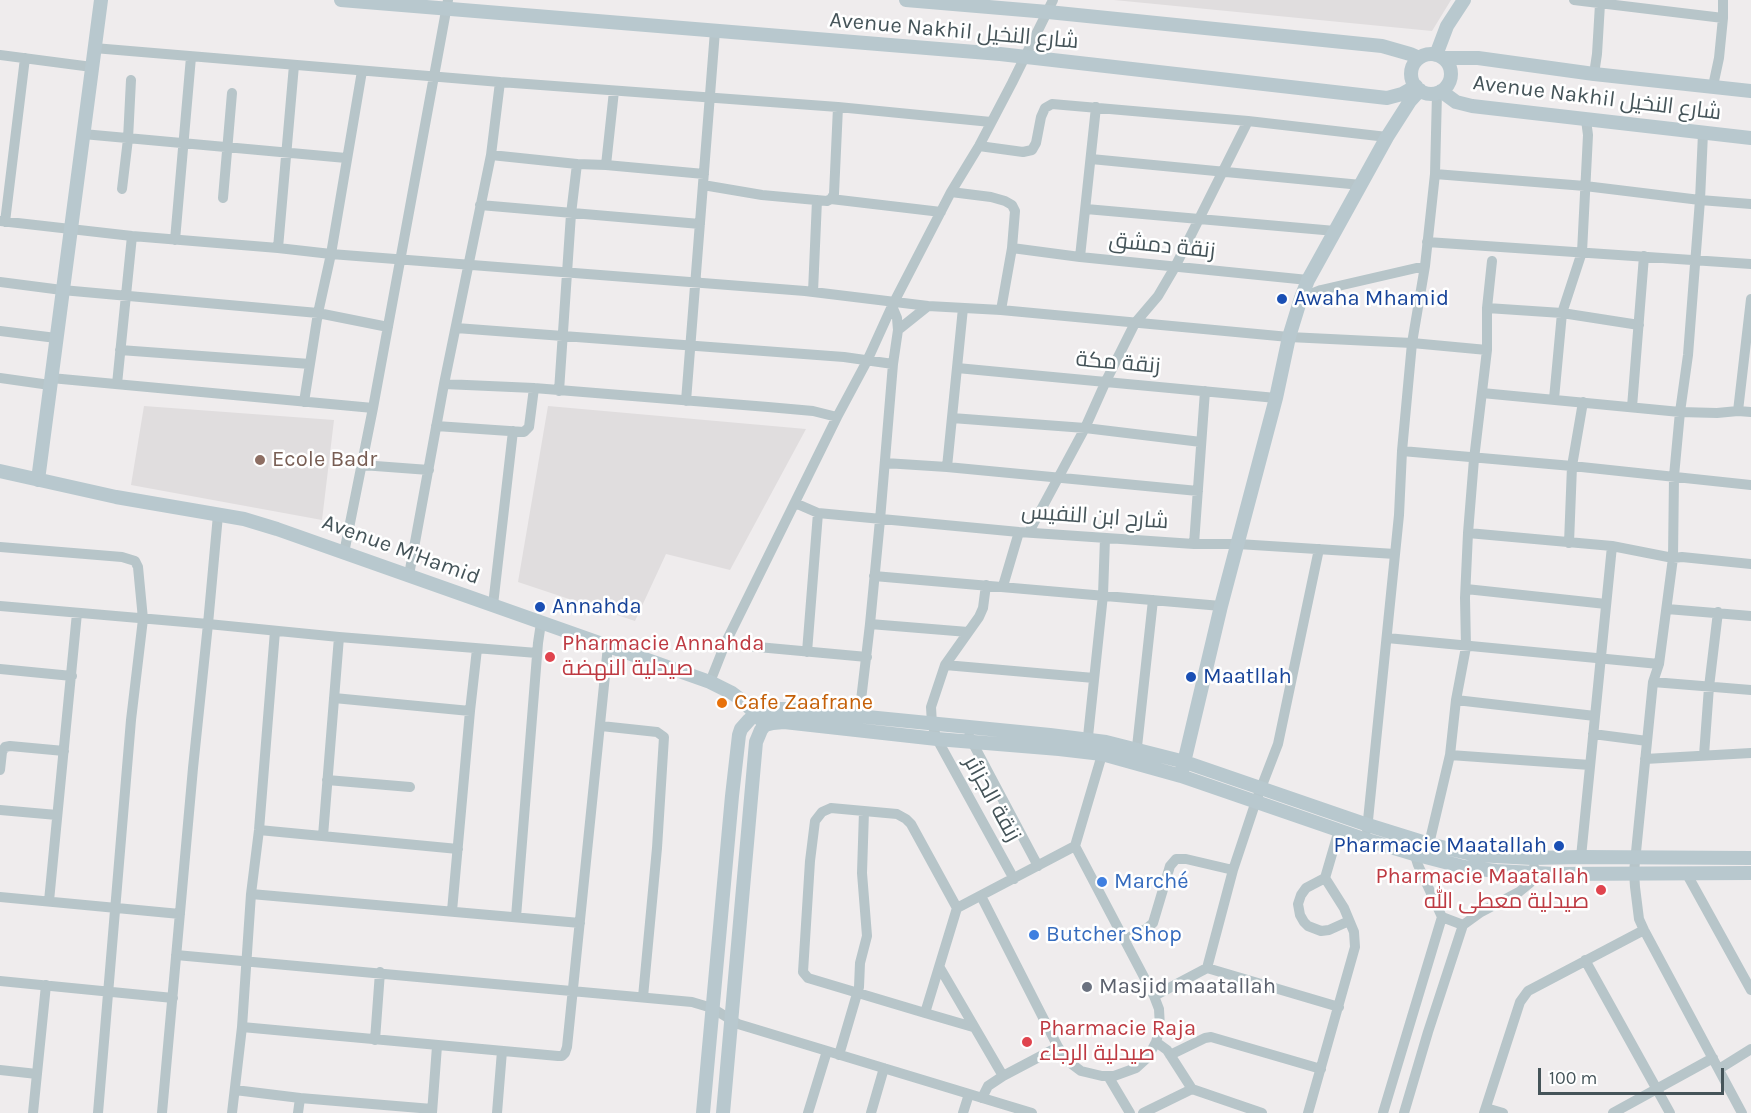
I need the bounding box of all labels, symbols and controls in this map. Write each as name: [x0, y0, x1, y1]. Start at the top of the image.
street label: Avenue Nakhil شارع النخيل: [828, 7, 1080, 55]
street label: Avenue Nakhil شارع النخيل: [1471, 70, 1723, 126]
street label: زنقة دمشق: [1107, 227, 1217, 265]
place label: Awaha Mhamid: [1294, 286, 1449, 312]
marker: Awaha Mhamid: [1275, 292, 1289, 306]
street label: زنقة مكة: [1075, 346, 1161, 380]
place label: Ecole Badr: [272, 447, 377, 473]
marker: Ecole Badr: [253, 453, 267, 467]
street label: شارح ابن النفيس: [1021, 499, 1169, 535]
street label: Avenue M'Hamid: [318, 509, 484, 591]
place label: Annahda: [552, 594, 642, 620]
marker: Annahda: [533, 600, 547, 614]
place label: Pharmacie Annahda صيدلية النهضة: [562, 631, 764, 682]
marker: Pharmacie Annahda صيدلية النهضة: [543, 650, 557, 664]
place label: Maatllah: [1203, 664, 1292, 690]
marker: Maatllah: [1184, 670, 1198, 684]
place label: Cafe Zaafrane: [734, 690, 873, 716]
marker: Cafe Zaafrane: [715, 696, 729, 710]
street label: زنقة الجزائر: [958, 752, 1026, 846]
place label: Pharmacie Maatallah: [1333, 833, 1547, 859]
marker: Pharmacie Maatallah: [1552, 839, 1566, 853]
place label: Pharmacie Maatallah صيدلية معطى الله: [1375, 864, 1589, 915]
place label: Marché: [1114, 869, 1189, 895]
marker: Marché: [1095, 875, 1109, 889]
marker: Pharmacie Maatallah صيدلية معطى الله: [1594, 883, 1608, 897]
place label: Butcher Shop: [1046, 922, 1182, 948]
marker: Butcher Shop: [1027, 928, 1041, 942]
place label: Masjid maatallah: [1099, 974, 1276, 1000]
marker: Masjid maatallah: [1080, 980, 1094, 994]
place label: Pharmacie Raja صيدلية الرجاء: [1039, 1016, 1196, 1068]
marker: Pharmacie Raja صيدلية الرجاء: [1020, 1035, 1034, 1049]
scale bar: [1541, 1056, 1727, 1094]
text: 100 m: [1549, 1067, 1597, 1089]

